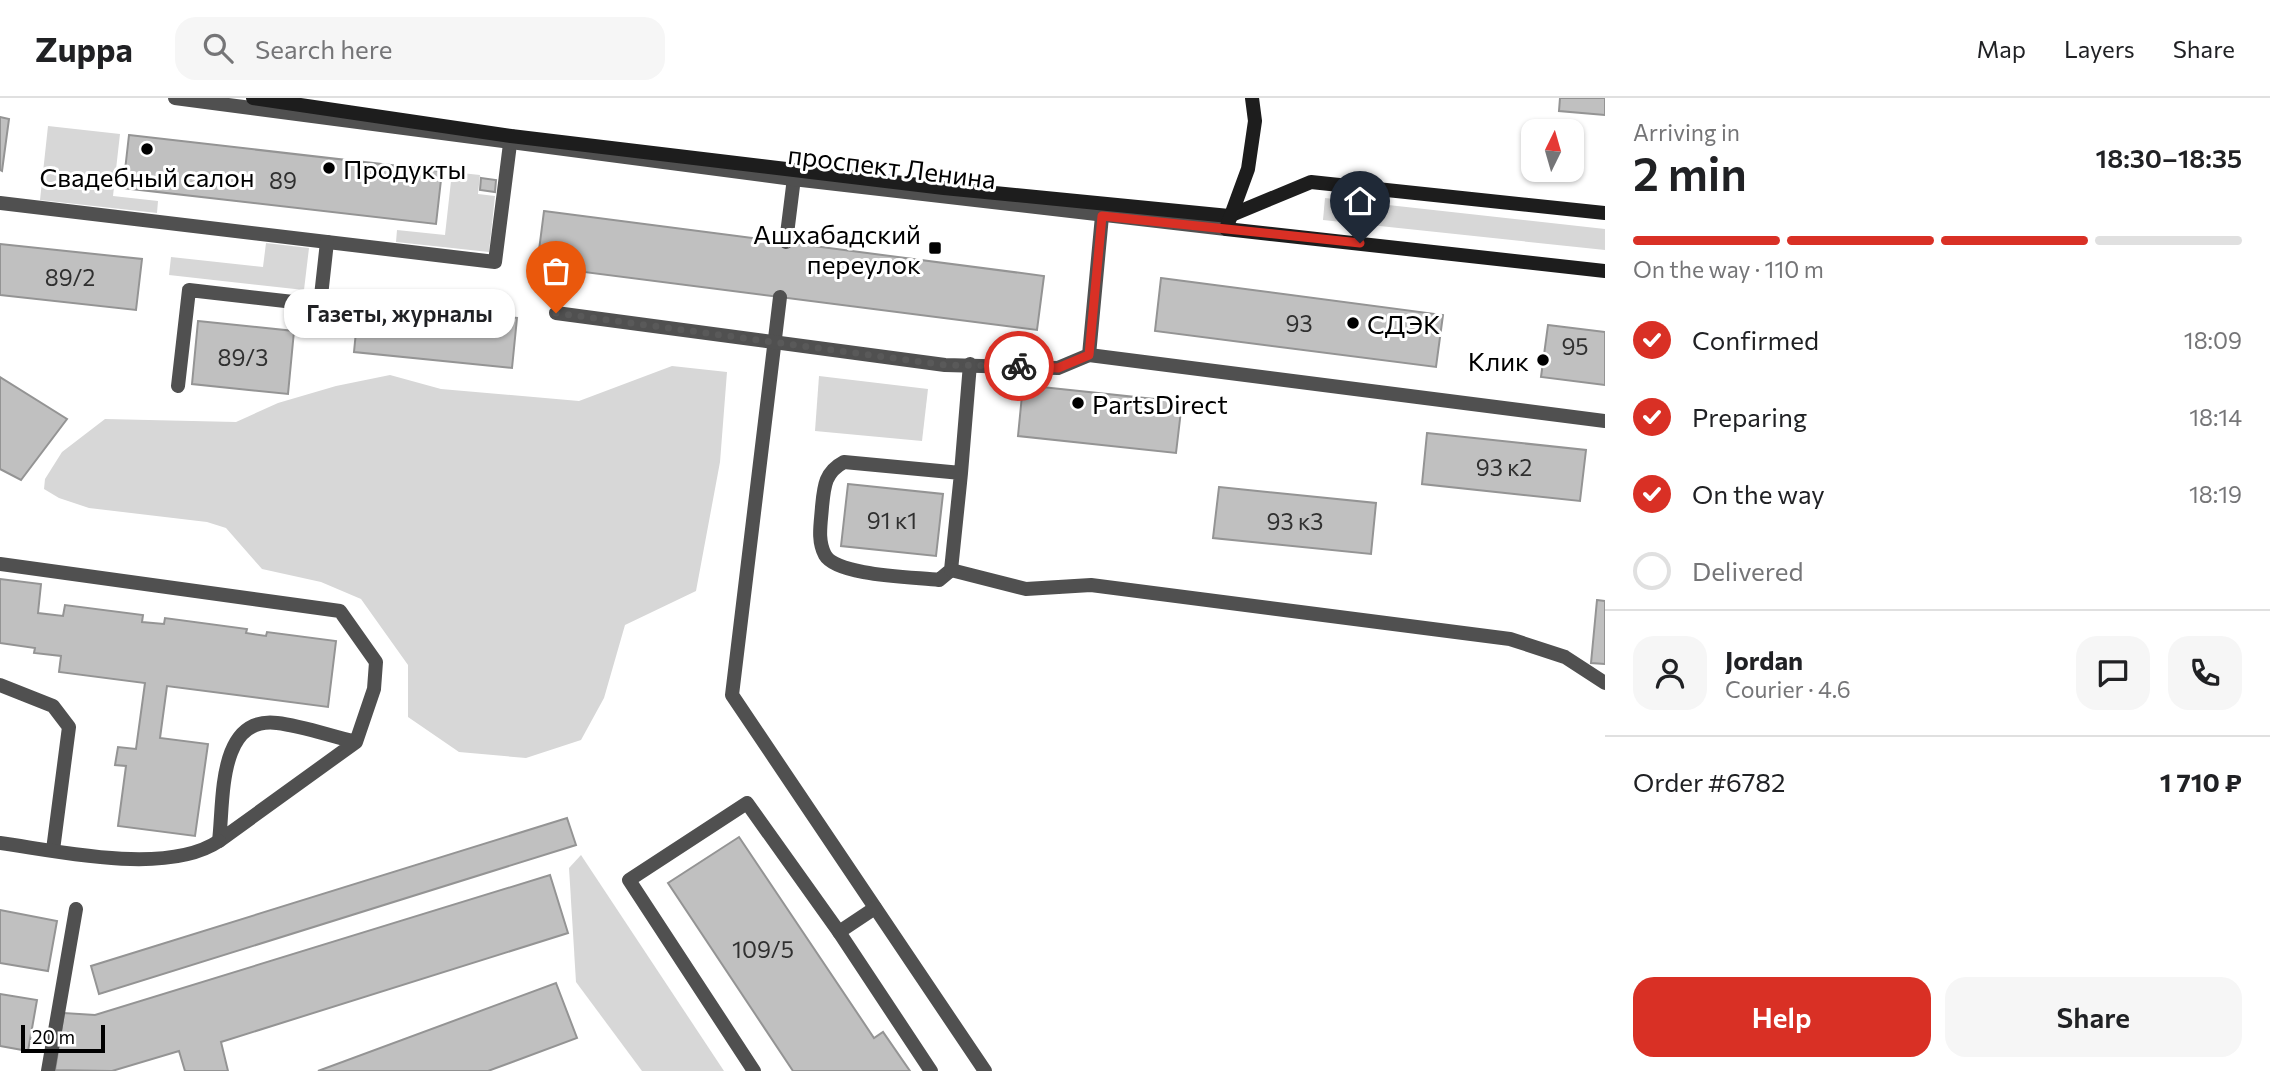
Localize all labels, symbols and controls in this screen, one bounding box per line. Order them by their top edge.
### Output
search box [175,17,665,80]
text: Zuppa [35,28,133,69]
icon: search [199,29,237,67]
text: Search here [255,33,392,64]
text: Map [1977,34,2026,63]
text: Layers [2064,34,2135,63]
text: Share [2173,34,2235,63]
text: Arriving in [1633,118,1740,146]
north arrow [1521,119,1584,182]
map controls [1521,119,1584,182]
street label: проспект Ленина [786,138,998,194]
marker: Свадебный салон [139,141,155,157]
text: 18:30–18:35 [2096,142,2242,173]
text: 2 min [1633,144,1747,200]
place label: Продукты [343,153,466,184]
marker: Продукты [321,160,337,176]
place label: Свадебный салон [39,161,255,192]
house number: 89 [269,166,297,194]
pin [1330,171,1390,243]
icon: home [1341,182,1379,220]
place label: Ашхабадский переулок [753,218,921,279]
marker: Ашхабадский переулок [927,240,943,256]
pin [526,241,586,313]
icon: bag [537,252,575,290]
text: On the way · 110 m [1633,255,1824,283]
house number: 89/2 [45,263,95,291]
callout: Газеты, журналы [283,288,514,338]
text: Газеты, журналы [306,299,493,327]
place label: СДЭК [1367,308,1441,339]
house number: 93 [1285,309,1313,337]
marker: СДЭК [1345,315,1361,331]
icon: check [1633,321,1671,359]
text: Confirmed [1692,324,1819,355]
text: 18:09 [2184,326,2242,354]
courier [984,331,1054,401]
house number: 95 [1561,332,1589,360]
house number: 89/3 [218,343,268,371]
place label: Клик [1468,345,1529,376]
icon: bike [1000,347,1038,385]
marker: Клик [1535,352,1551,368]
place label: PartsDirect [1092,388,1228,419]
marker: PartsDirect [1070,395,1086,411]
icon: check [1633,398,1671,436]
text: Preparing [1692,401,1807,432]
text: 18:14 [2189,403,2242,431]
house number: 93 к2 [1476,453,1532,481]
icon: check [1633,475,1671,513]
text: On the way [1692,478,1825,509]
text: 18:19 [2189,480,2242,508]
house number: 91 к1 [867,506,917,534]
house number: 93 к3 [1267,507,1323,535]
text: Delivered [1692,555,1803,586]
button: person [1633,636,1707,710]
button: chat [2076,636,2150,710]
button: phone [2168,636,2242,710]
text: Jordan [1725,644,1803,675]
text: Courier · 4.6 [1725,675,1851,703]
text: Order #6782 [1633,766,1786,797]
text: 1 710 ₽ [2160,766,2242,797]
house number: 109/5 [732,935,794,963]
button: Help [1633,977,1931,1057]
button: Share [1945,977,2242,1057]
scale bar [21,1022,105,1054]
text: 20 m [32,1025,75,1048]

